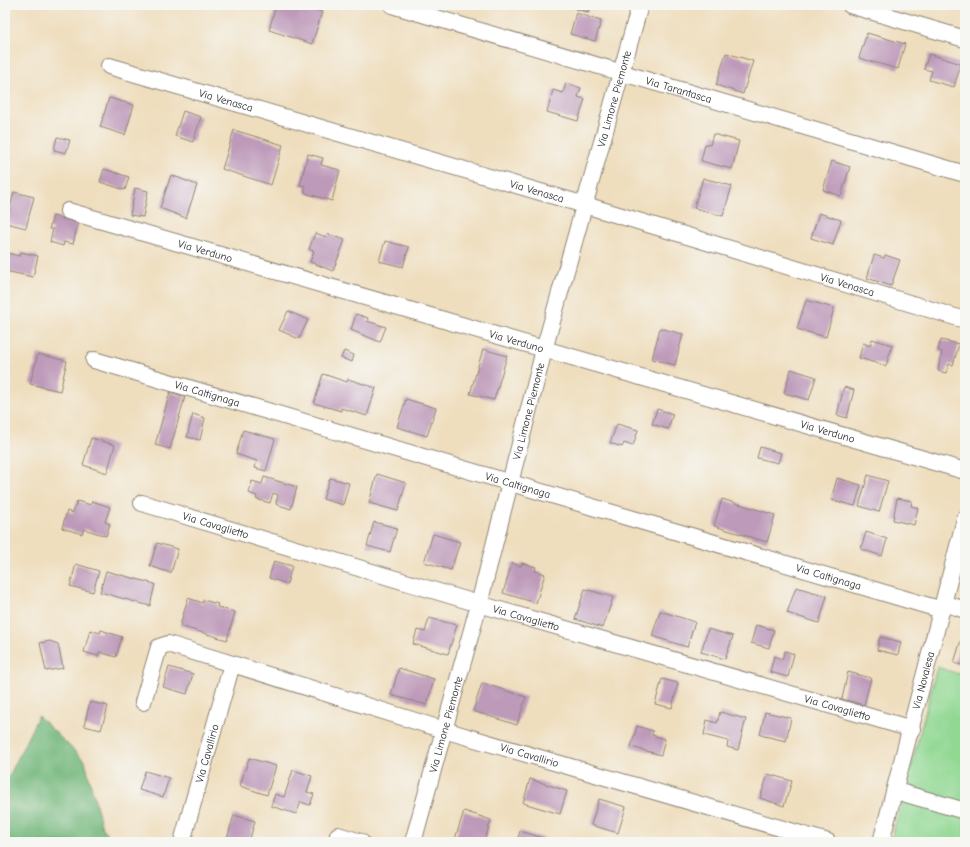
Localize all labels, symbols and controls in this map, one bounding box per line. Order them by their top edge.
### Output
street label: Via Limone Piemonte [595,49,634,149]
street label: Via Tarantasca [644,74,713,106]
street label: Via Venasca [197,87,255,115]
street label: Via Venasca [508,177,566,206]
street label: Via Verduno [177,237,234,265]
street label: Via Venasca [819,271,876,299]
street label: Via Verduno [488,327,545,356]
street label: Via Limone Piemonte [510,361,548,461]
street label: Via Caltignaga [173,378,241,410]
street label: Via Verduno [799,418,856,446]
street label: Via Caltignaga [484,470,552,501]
street label: Via Cavaglietto [181,510,250,542]
street label: Via Caltignaga [794,561,863,593]
street label: Via Cavaglietto [491,602,561,634]
street label: Via Novalesa [910,650,937,711]
street label: Via Limone Piemonte [427,674,466,774]
street label: Via Cavaglietto [803,692,872,724]
street label: Via Cavallirio [193,723,222,784]
street label: Via Cavallirio [499,741,560,770]

